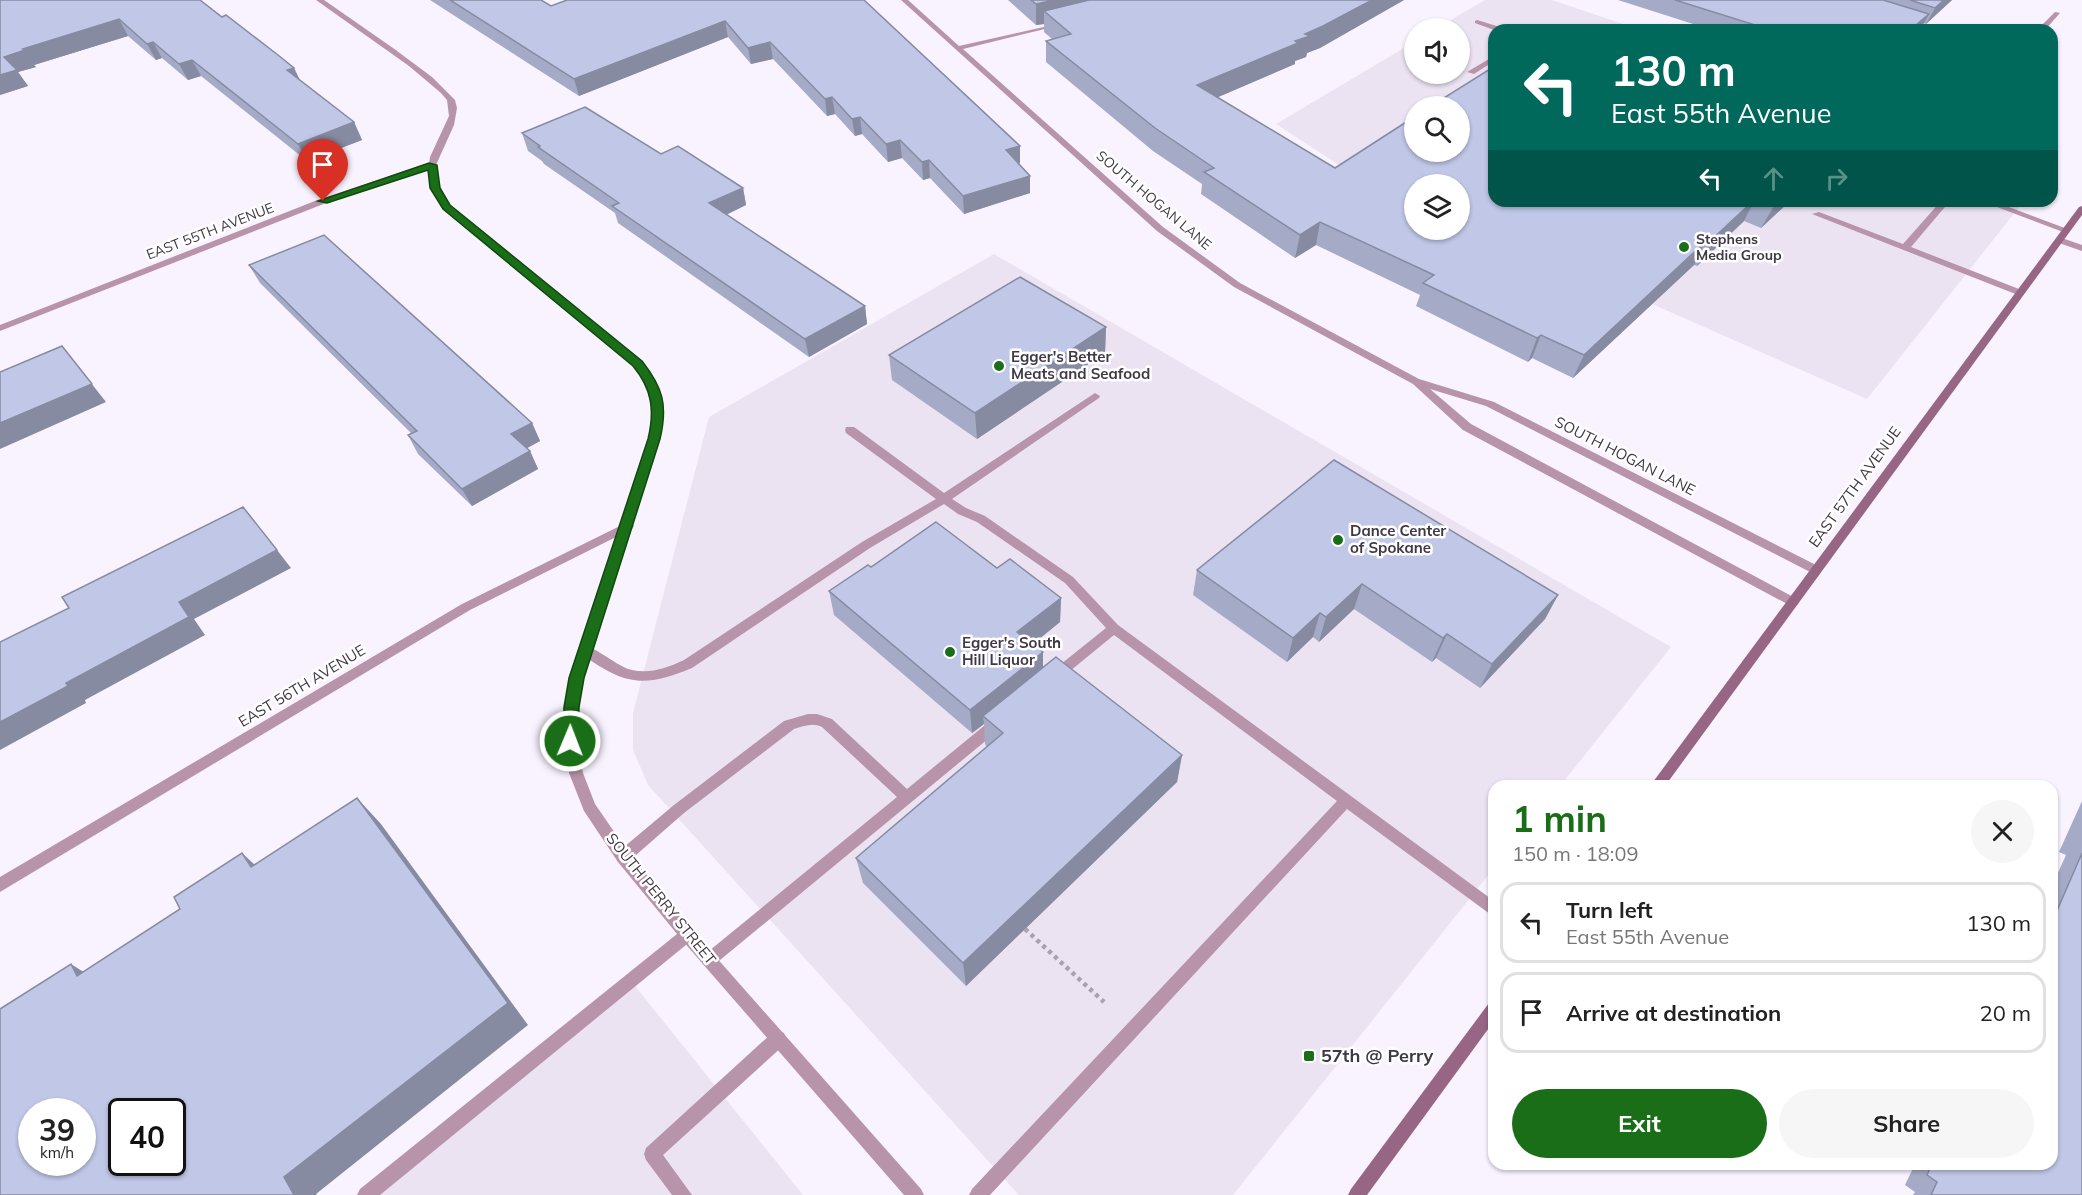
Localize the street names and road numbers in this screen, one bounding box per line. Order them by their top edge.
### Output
street label: SOUTH HOGAN LANE [1093,146,1215,254]
street label: EAST 55TH AVENUE [144,198,276,264]
street label: SOUTH HOGAN LANE [1552,412,1699,499]
street label: EAST 57TH AVENUE [1804,423,1905,551]
street label: EAST 56TH AVENUE [235,640,369,731]
street label: SOUTH PERRY STREET [602,829,720,968]

